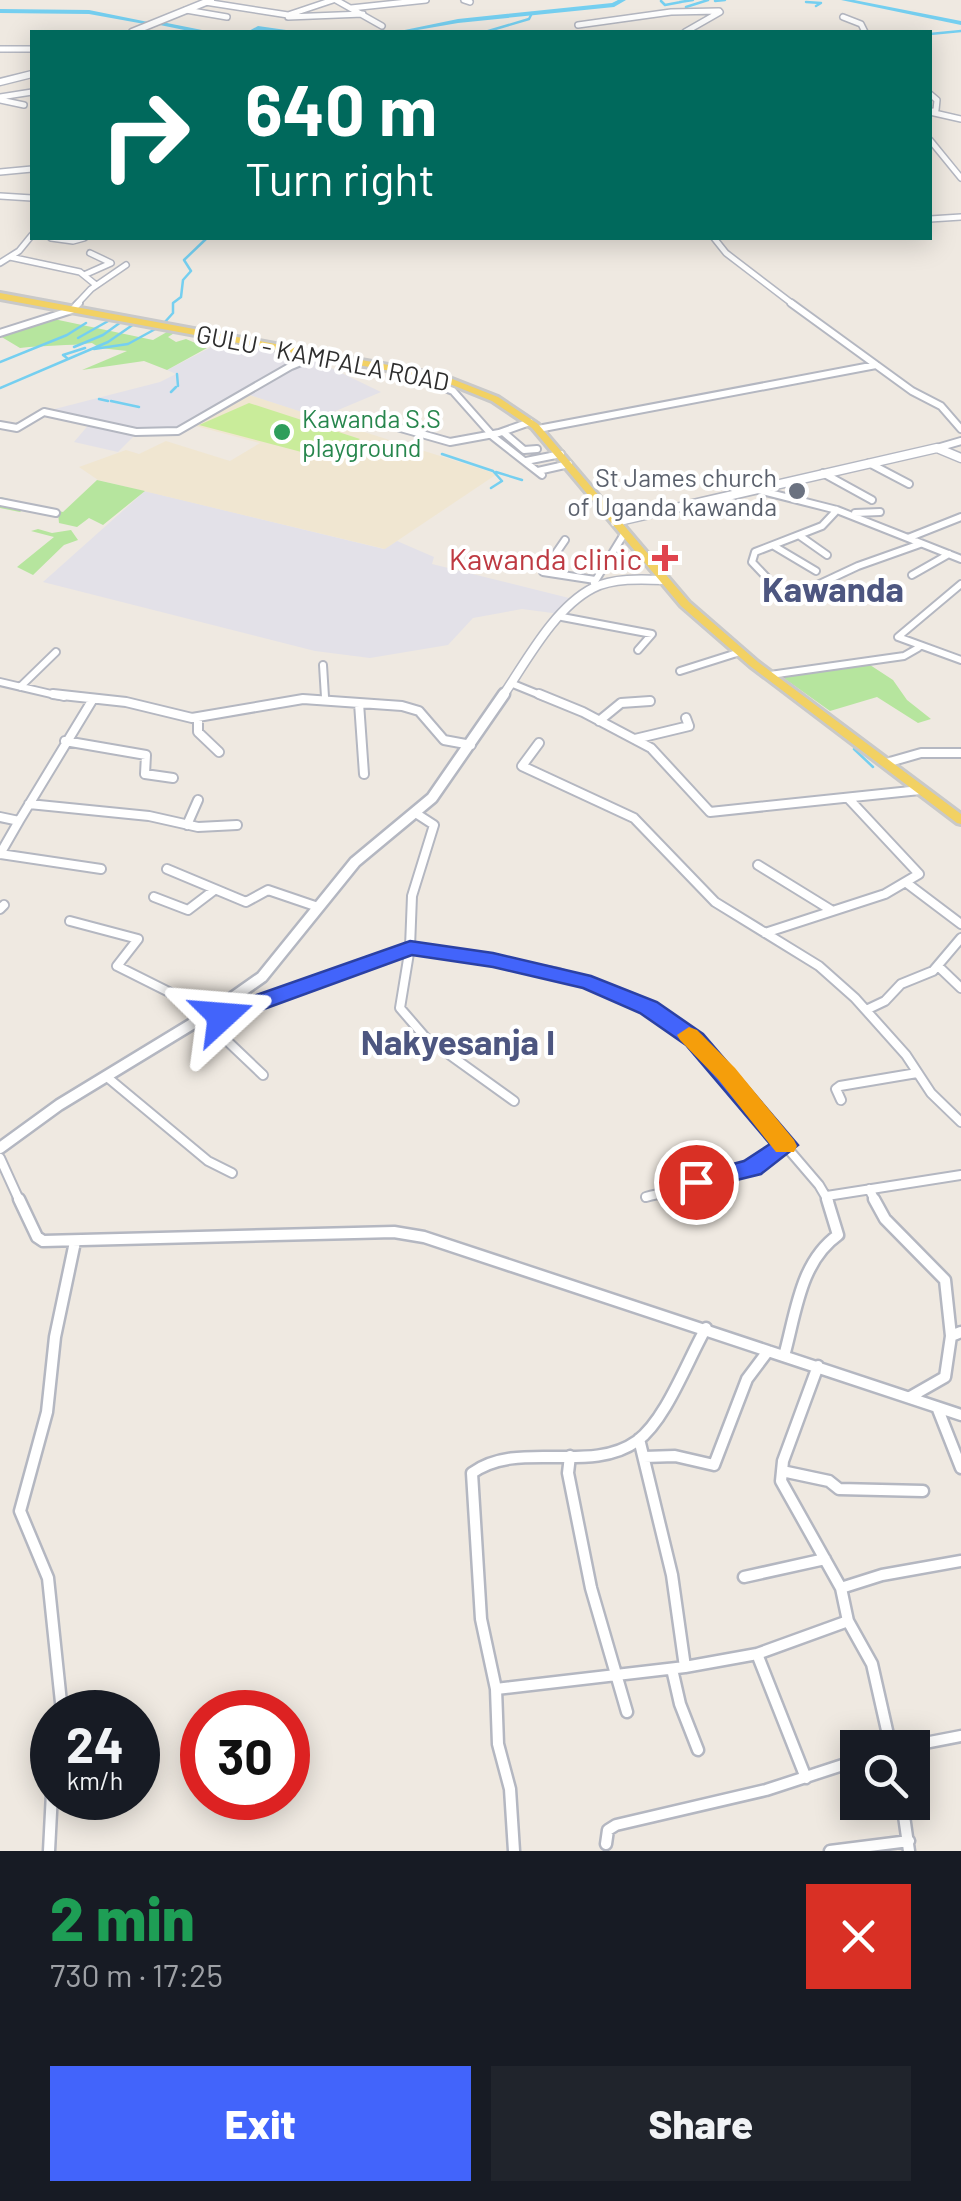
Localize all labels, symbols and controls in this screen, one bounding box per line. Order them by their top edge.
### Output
text: 640 m [245,66,437,150]
icon: right [80,70,210,200]
text: Turn right [245,151,435,205]
street label: GULU - KAMPALA ROAD [194,318,452,396]
place label: Kawanda S.S playground [302,403,441,462]
marker: Kawanda S.S playground [271,421,293,443]
place label: St James church of Uganda kawanda [567,462,777,521]
marker: St James church of Uganda kawanda [786,480,808,502]
place label: Kawanda clinic [449,540,642,576]
marker: Kawanda clinic [652,545,678,571]
district label: Kawanda [762,567,904,609]
position arrow [170,964,274,1068]
district label: Nakyesanja I [361,1020,555,1062]
pin [654,1140,739,1225]
icon: arrive [669,1155,724,1210]
speed limit sign: 30 [180,1690,310,1820]
text: 24 [66,1713,124,1773]
map controls [840,1730,930,1820]
button: search [840,1730,930,1820]
text: km/h [67,1765,123,1795]
text: 2 min [50,1881,195,1953]
button: close [806,1884,911,1989]
text: 730 m · 17:25 [50,1955,223,1993]
button: Exit [50,2066,471,2181]
button: Share [491,2066,911,2181]

